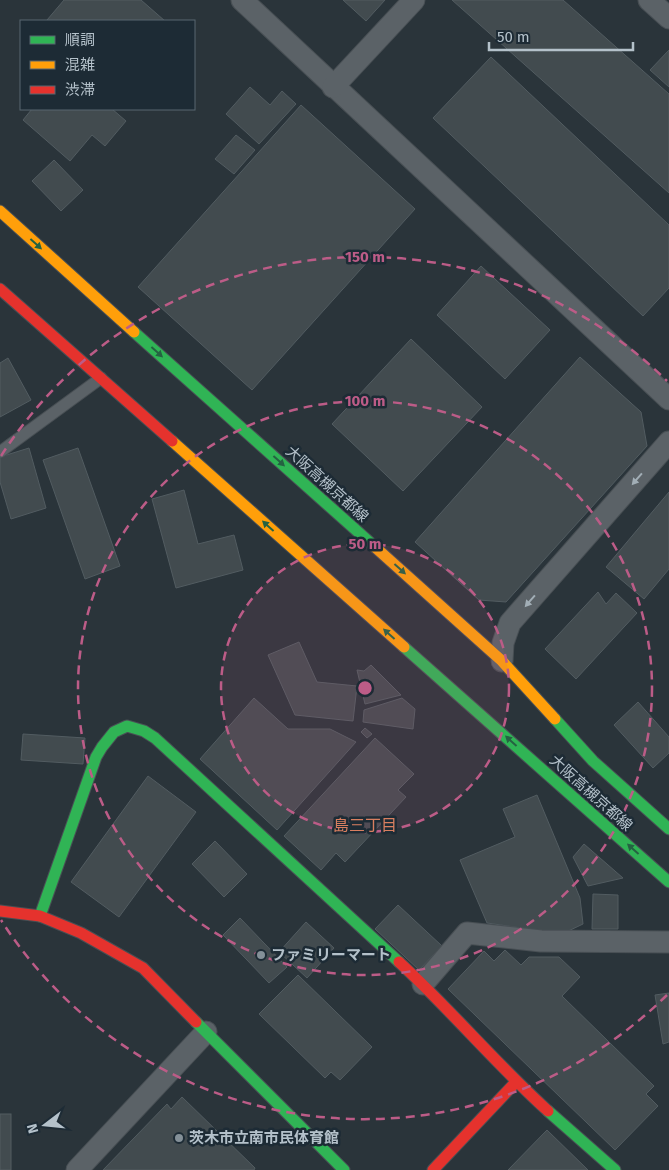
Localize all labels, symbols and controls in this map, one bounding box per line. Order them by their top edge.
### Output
legend [20,20,195,110]
scale bar [489,20,633,52]
text: 50 m [497,28,530,46]
text: 順調 [65,31,95,49]
text: 混雑 [65,56,95,74]
text: 渋滞 [65,81,95,99]
one-way arrow [30,238,42,250]
text: 150 m [345,248,385,266]
one-way arrow [151,347,164,358]
text: 100 m [345,392,385,410]
street label: 大阪高槻京都線 [282,442,372,526]
one-way arrow [272,455,284,467]
one-way arrow [631,472,643,484]
one-way arrow [262,520,274,532]
text: 50 m [348,535,382,553]
one-way arrow [393,563,405,575]
one-way arrow [524,594,535,607]
one-way arrow [383,628,396,639]
centre of rings [356,679,374,697]
one-way arrow [504,736,517,747]
street label: 大阪高槻京都線 [546,751,636,835]
district label: 島三丁目 [333,816,397,835]
one-way arrow [627,843,639,855]
place label: ファミリーマート [271,946,391,964]
marker: ファミリーマート [255,949,267,961]
north arrow [20,1100,70,1150]
text: N [24,1122,42,1135]
place label: 茨木市立南市民体育館 [189,1129,339,1147]
marker: 茨木市立南市民体育館 [173,1132,185,1144]

